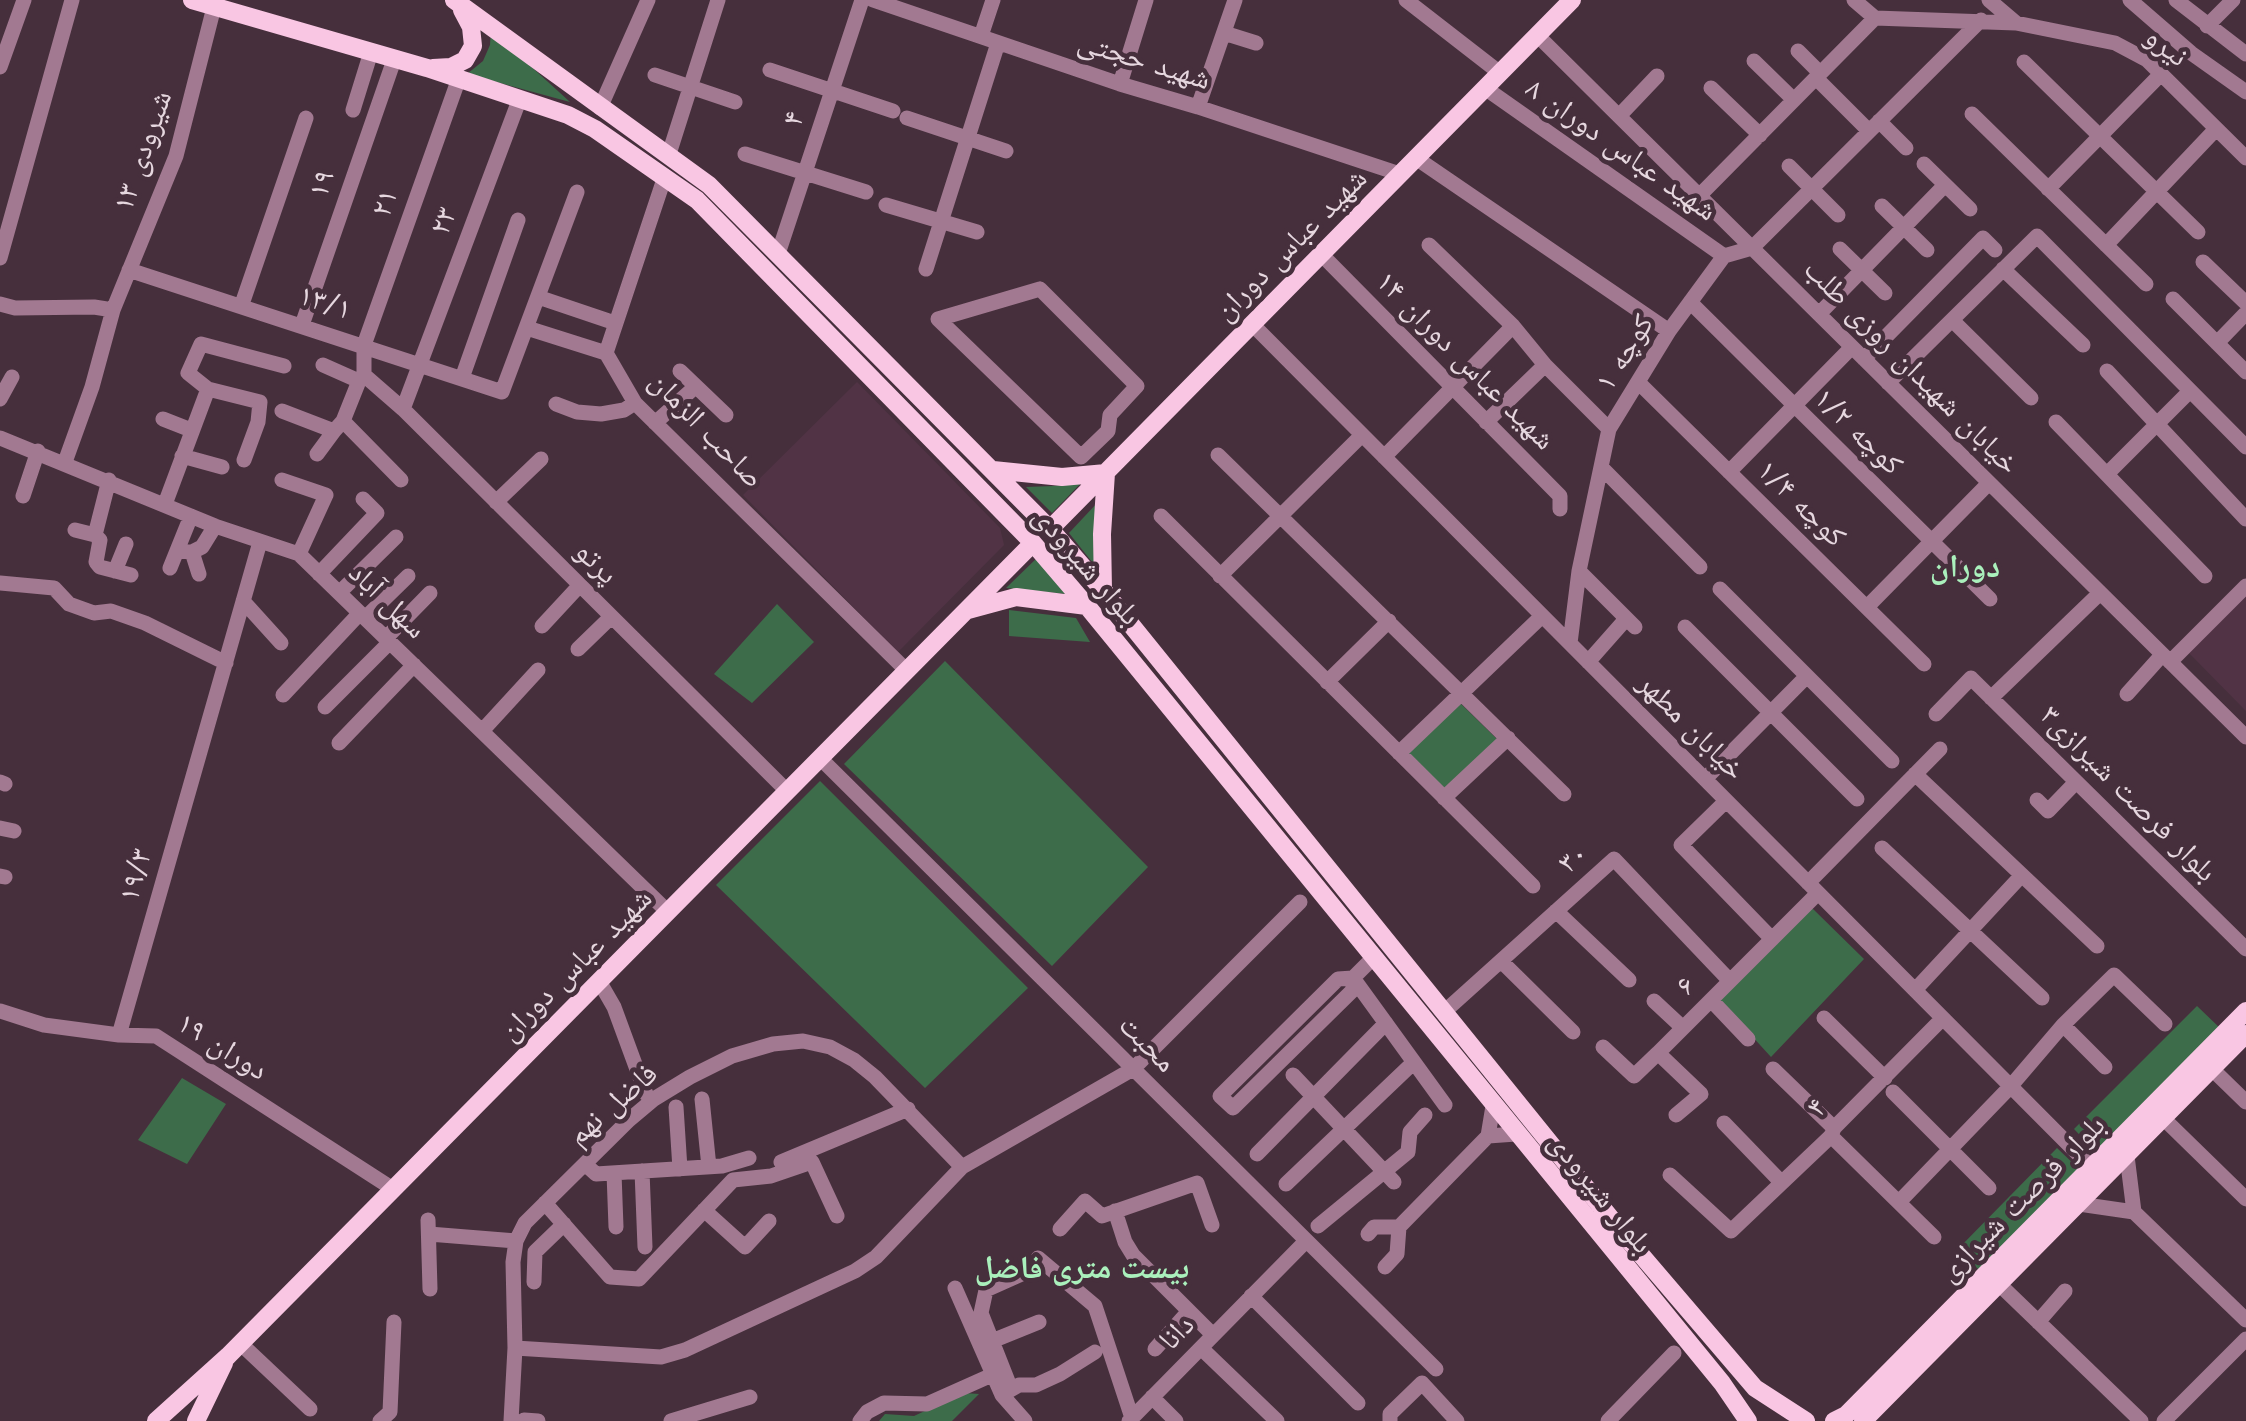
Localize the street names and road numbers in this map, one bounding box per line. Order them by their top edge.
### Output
street label: نیرو [2137,19,2195,75]
street label: شهید حجتی [1073,24,1215,98]
street label: شهید عباس دوران ۸ [1519,71,1723,229]
street label: شیرودی ۱۳ [106,86,180,216]
street label: ۴ [775,107,813,131]
street label: شهید عباس دوران [1207,161,1375,329]
street label: ۱۹ [301,165,343,203]
street label: ۲۱ [363,184,407,222]
street label: ۲۳ [422,202,466,240]
street label: خیابان شهیدان روزی طلب [1796,252,2026,482]
street label: شهید عباس دوران ۱۴ [1368,264,1562,458]
street label: ۱۳/۱ [294,278,356,328]
street label: کوچه ۱ [1588,308,1662,398]
street label: صاحب الزمان [641,364,771,496]
street label: کوچه ۱/۲ [1806,381,1910,483]
street label: کوچه ۱/۴ [1749,453,1853,555]
street label: بلوار شیرودی [1024,499,1148,633]
street label: پرتو [567,534,625,592]
street label: سهل آباد [340,555,434,647]
street label: خیابان مطهر [1630,666,1752,788]
street label: ۳بلوار فرصت شیرازی [2032,698,2224,890]
street label: ۳۰ [1551,837,1595,881]
street label: ۱۹/۳ [111,844,161,906]
street label: شهید عباس دوران [492,881,660,1049]
street label: ۶ [1669,969,1703,1003]
street label: دوران ۱۹ [170,1005,274,1089]
street label: محبت [1111,1008,1183,1080]
street label: فاضل نهم [561,1056,665,1154]
street label: ۴ [1799,1091,1835,1125]
street label: بلوار فرصت شیرازی [1931,1108,2113,1290]
street label: بلوار شیرودی [1540,1125,1660,1261]
street label: دانا [1152,1308,1202,1358]

